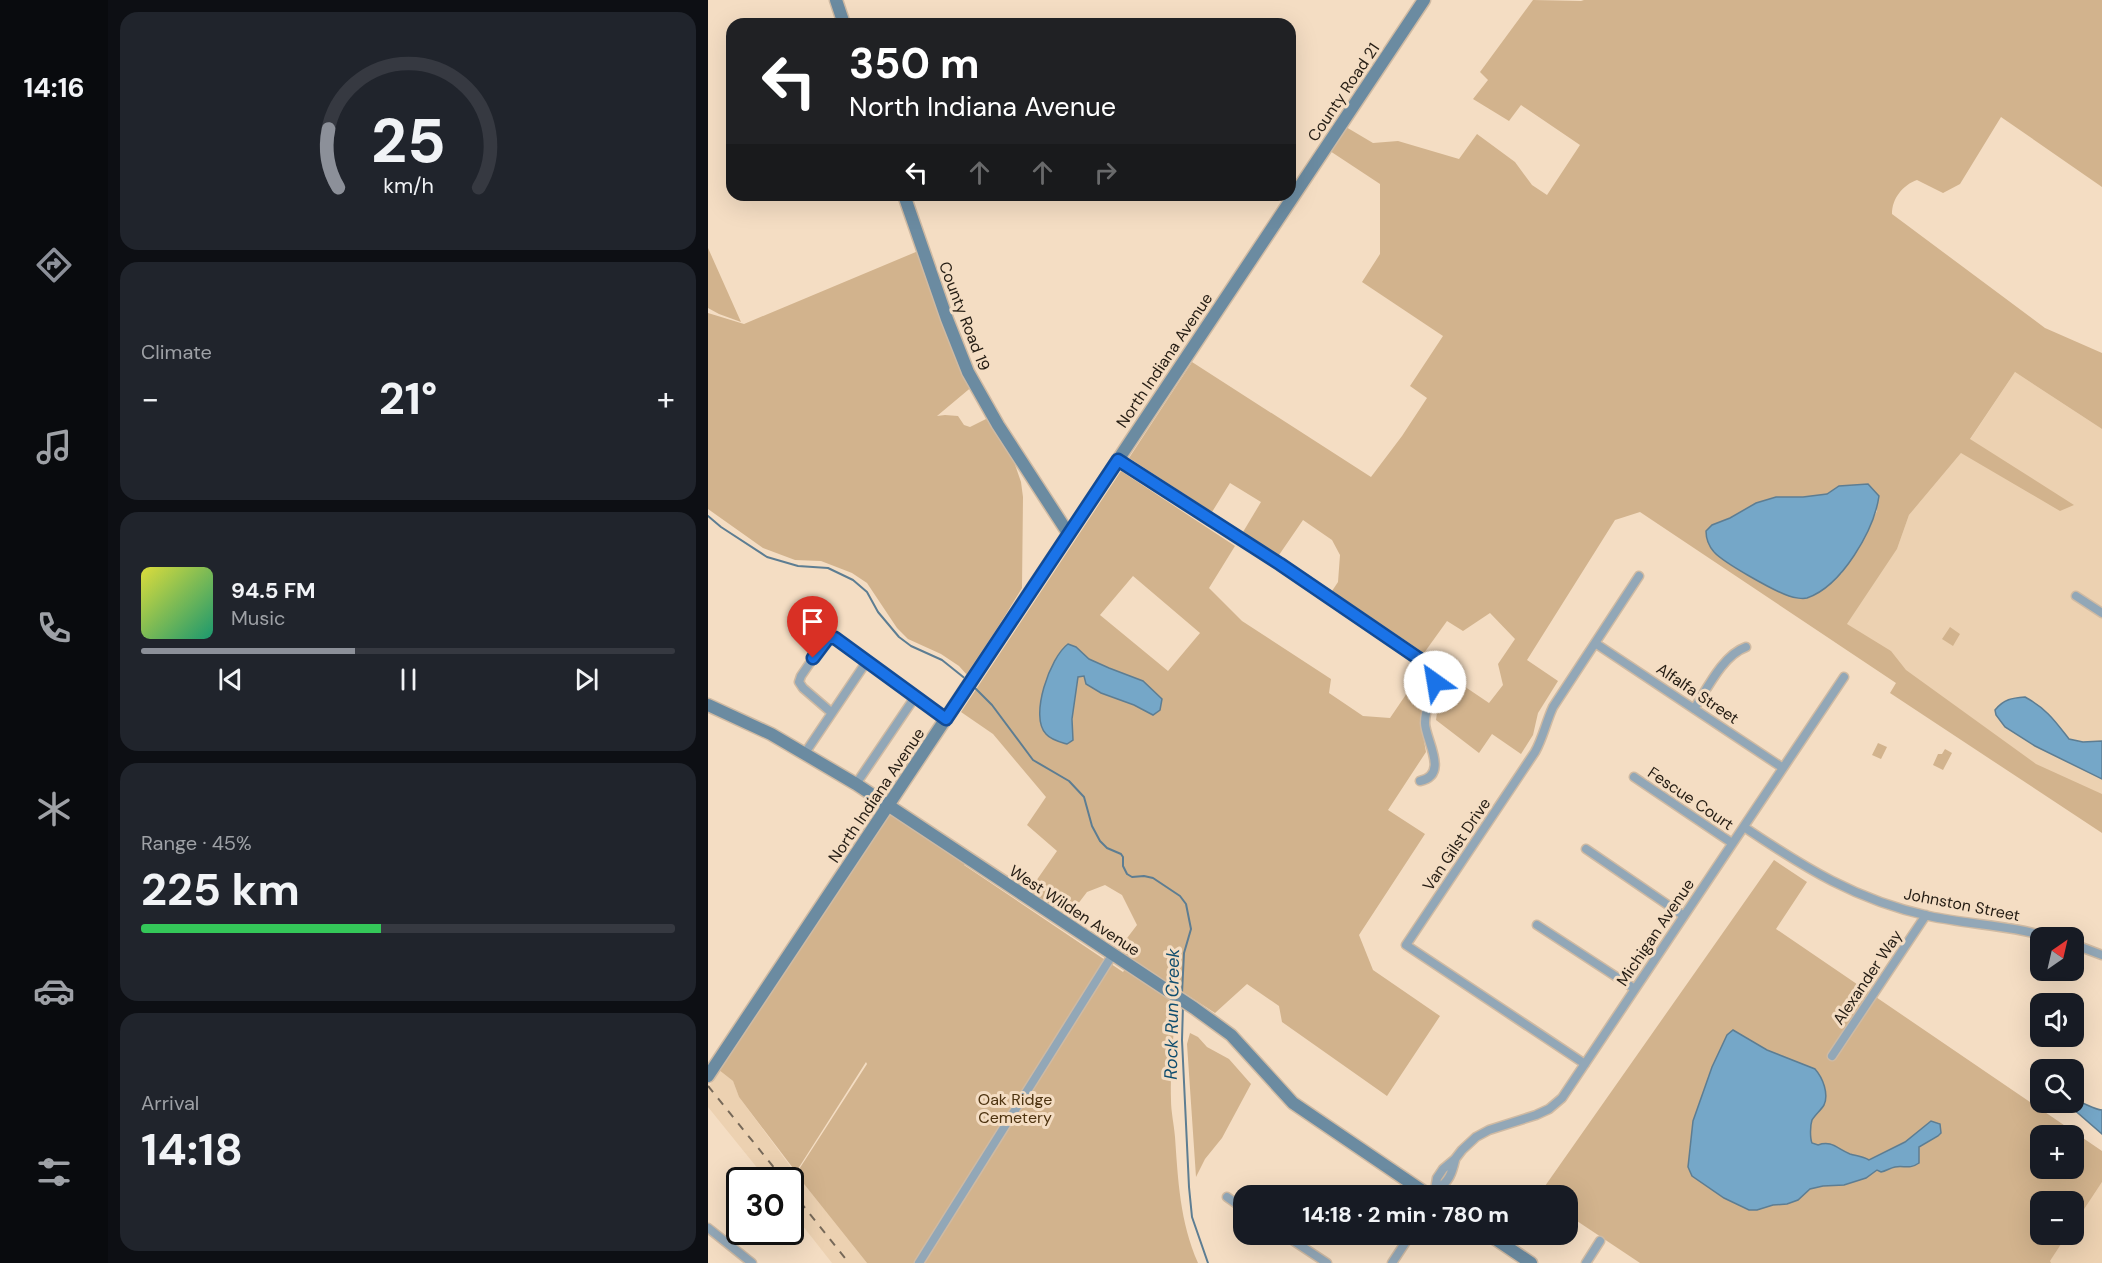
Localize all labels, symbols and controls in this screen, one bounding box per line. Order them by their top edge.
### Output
text: 350 m [849,36,979,91]
street label: County Road 21 [1303,39,1384,146]
icon: left [750,42,828,120]
text: 14:16 [23,70,85,105]
text: North Indiana Avenue [849,89,1116,124]
text: 25 [371,100,445,181]
icon: left [900,156,933,189]
icon: ahead [963,156,996,189]
icon: ahead [1026,156,1059,189]
icon: right [1089,156,1122,189]
text: km/h [383,172,433,200]
icon: directions [33,244,75,286]
street label: County Road 19 [934,259,995,374]
street label: North Indiana Avenue [1111,289,1217,432]
text: Climate [141,339,212,365]
text: 21° [379,369,437,428]
text: − [141,377,159,420]
text: + [657,377,675,420]
icon: music [33,426,75,468]
text: 94.5 FM [231,576,315,605]
pin [787,596,838,658]
text: Music [231,605,286,631]
icon: arrive [796,605,829,638]
icon: phone [33,607,75,649]
position arrow [1403,650,1467,714]
street label: Alfalfa Street [1652,658,1743,729]
icon: previous [214,663,247,696]
icon: pause [392,663,425,696]
icon: next [570,663,603,696]
street label: North Indiana Avenue [823,724,929,867]
street label: Fescue Court [1644,762,1738,835]
icon: climate [33,788,75,830]
street label: Van Gilst Drive [1418,794,1495,895]
text: Range · 45% [141,830,252,856]
text: 225 km [141,860,300,919]
street label: West Wilden Avenue [1005,860,1144,961]
street label: Michigan Avenue [1612,875,1699,990]
street label: Johnston Street [1902,883,2022,926]
street label: Alexander Way [1828,926,1907,1029]
north arrow [2030,927,2084,981]
map controls [2030,927,2084,1245]
water label: Rock Run Creek [1159,947,1185,1080]
icon: car [33,970,75,1012]
button: sound [2030,993,2084,1047]
button: search [2030,1059,2084,1113]
park label: Oak Ridge Cemetery [978,1089,1052,1128]
text: Arrival [141,1090,199,1116]
text: 14:18 [141,1120,243,1179]
button: + [2030,1125,2084,1179]
icon: filters [33,1151,75,1193]
speed limit sign: 30 [726,1167,804,1245]
button: − [2030,1191,2084,1245]
text: 14:18 · 2 min · 780 m [1302,1200,1509,1229]

